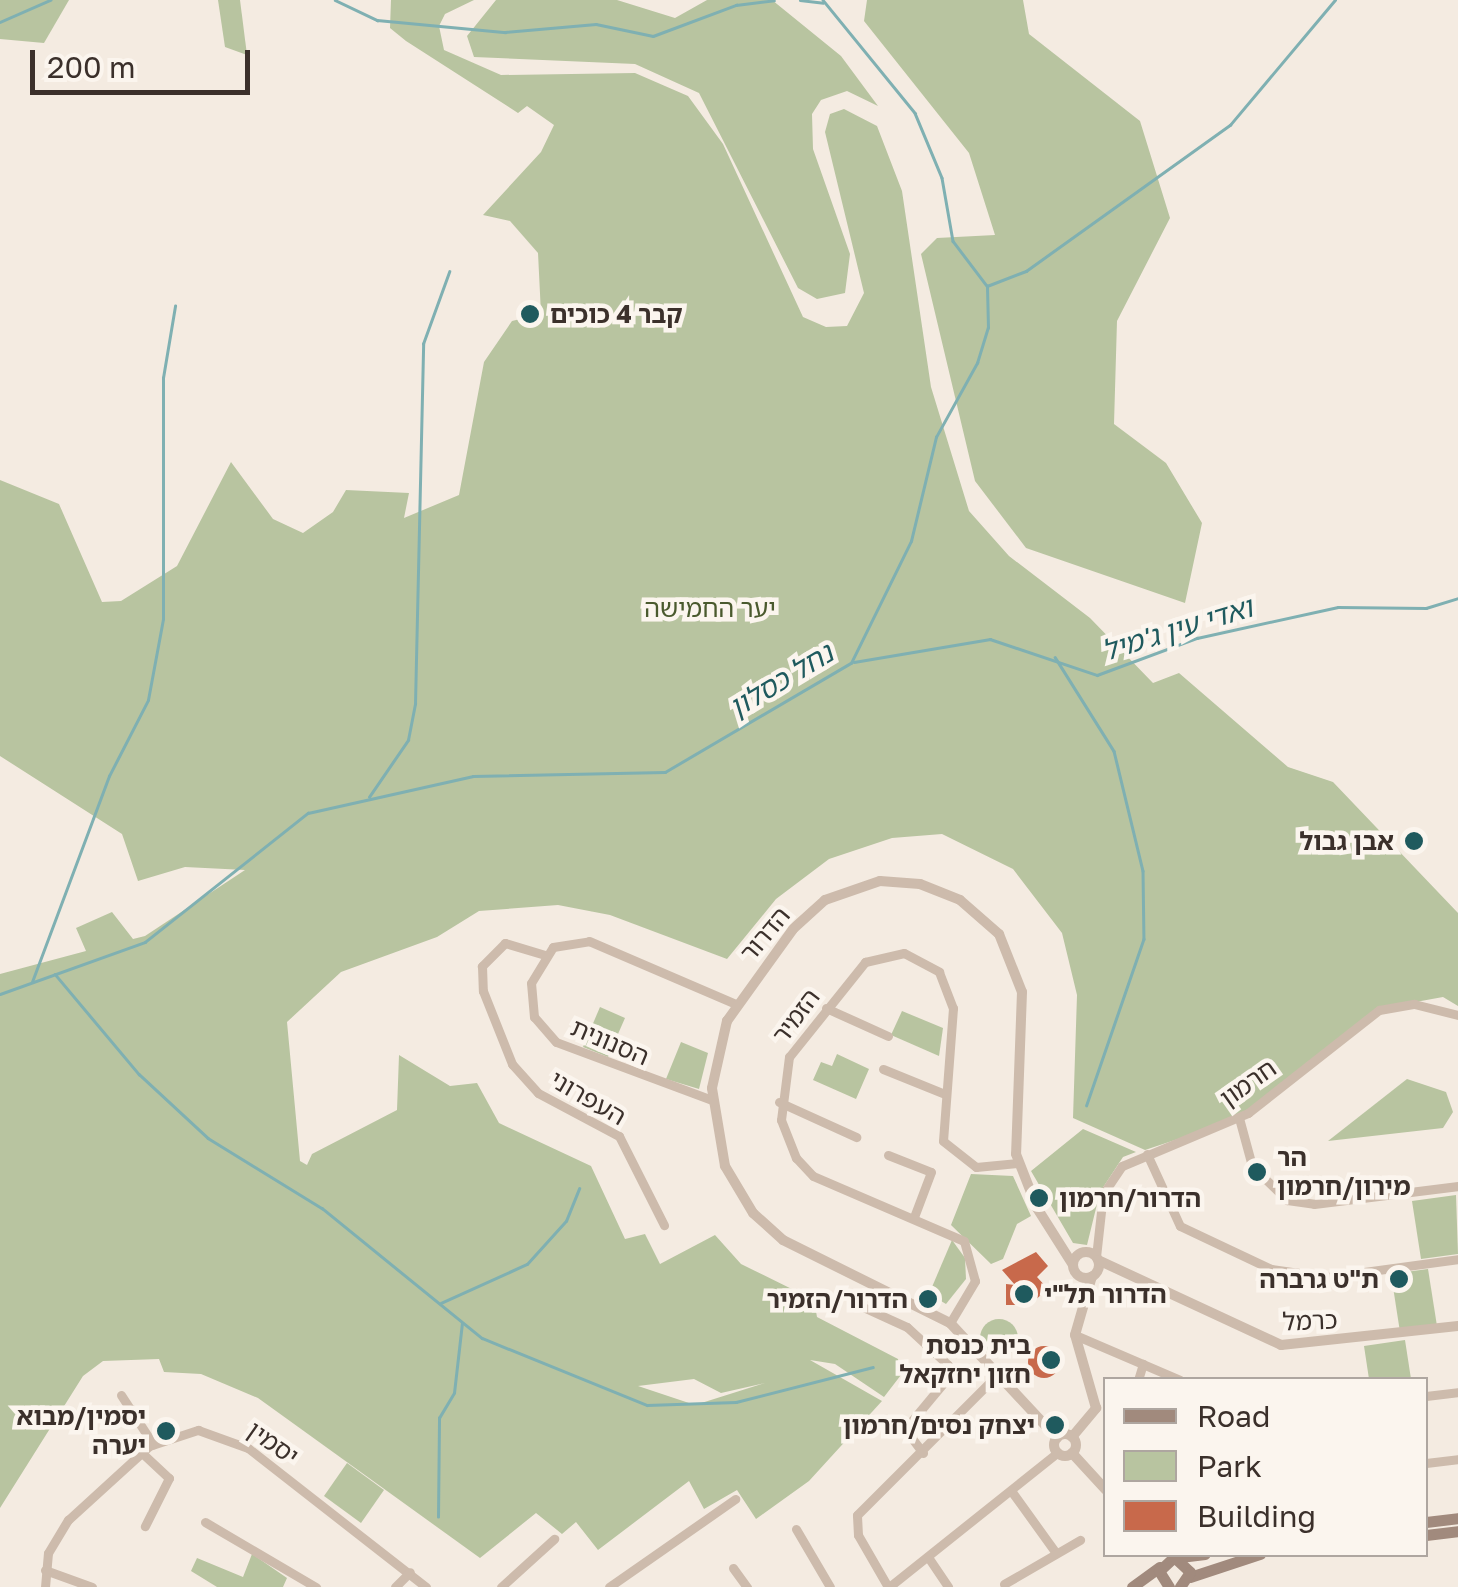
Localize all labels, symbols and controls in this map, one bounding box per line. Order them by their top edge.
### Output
scale bar [35,30,255,92]
text: 200 m [47,49,136,85]
place label: קבר 4 כוכים [550,299,683,329]
marker: קבר 4 כוכים [519,303,541,325]
water label: ואדי עין ג'מיל [1098,590,1256,668]
park label: יער החמישה [644,593,776,623]
water label: נחל כסלון [723,636,839,724]
place label: אבן גבול [1299,826,1394,856]
marker: אבן גבול [1403,830,1425,852]
street label: הדרור [734,901,796,967]
street label: הזמיר [766,983,826,1049]
street label: הסנונית [566,1012,654,1072]
street label: חרמון [1214,1053,1282,1113]
street label: העפרוני [545,1064,631,1132]
place label: הר מירון/חרמון [1277,1143,1410,1202]
marker: הר מירון/חרמון [1246,1161,1268,1183]
place label: הדרור/חרמון [1059,1183,1201,1213]
marker: הדרור/חרמון [1028,1187,1050,1209]
place label: ת"ט גרברה [1259,1264,1379,1294]
marker: ת"ט גרברה [1388,1268,1410,1290]
place label: הדרור תל"י [1044,1279,1167,1309]
marker: הדרור תל"י [1013,1283,1035,1305]
place label: הדרור/הזמיר [766,1284,908,1314]
marker: הדרור/הזמיר [917,1288,939,1310]
street label: כרמל [1282,1305,1338,1337]
place label: בית כנסת חזון יחזקאל [900,1331,1031,1390]
marker: בית כנסת חזון יחזקאל [1040,1349,1062,1371]
legend [1103,1377,1428,1557]
text: Road [1197,1398,1271,1434]
place label: יסמין/מבוא יערה [17,1402,146,1461]
place label: יצחק נסים/חרמון [843,1410,1035,1440]
marker: יצחק נסים/חרמון [1044,1414,1066,1436]
street label: יסמין [242,1415,304,1471]
marker: יסמין/מבוא יערה [155,1420,177,1442]
text: Park [1197,1448,1262,1484]
text: Building [1197,1498,1316,1534]

